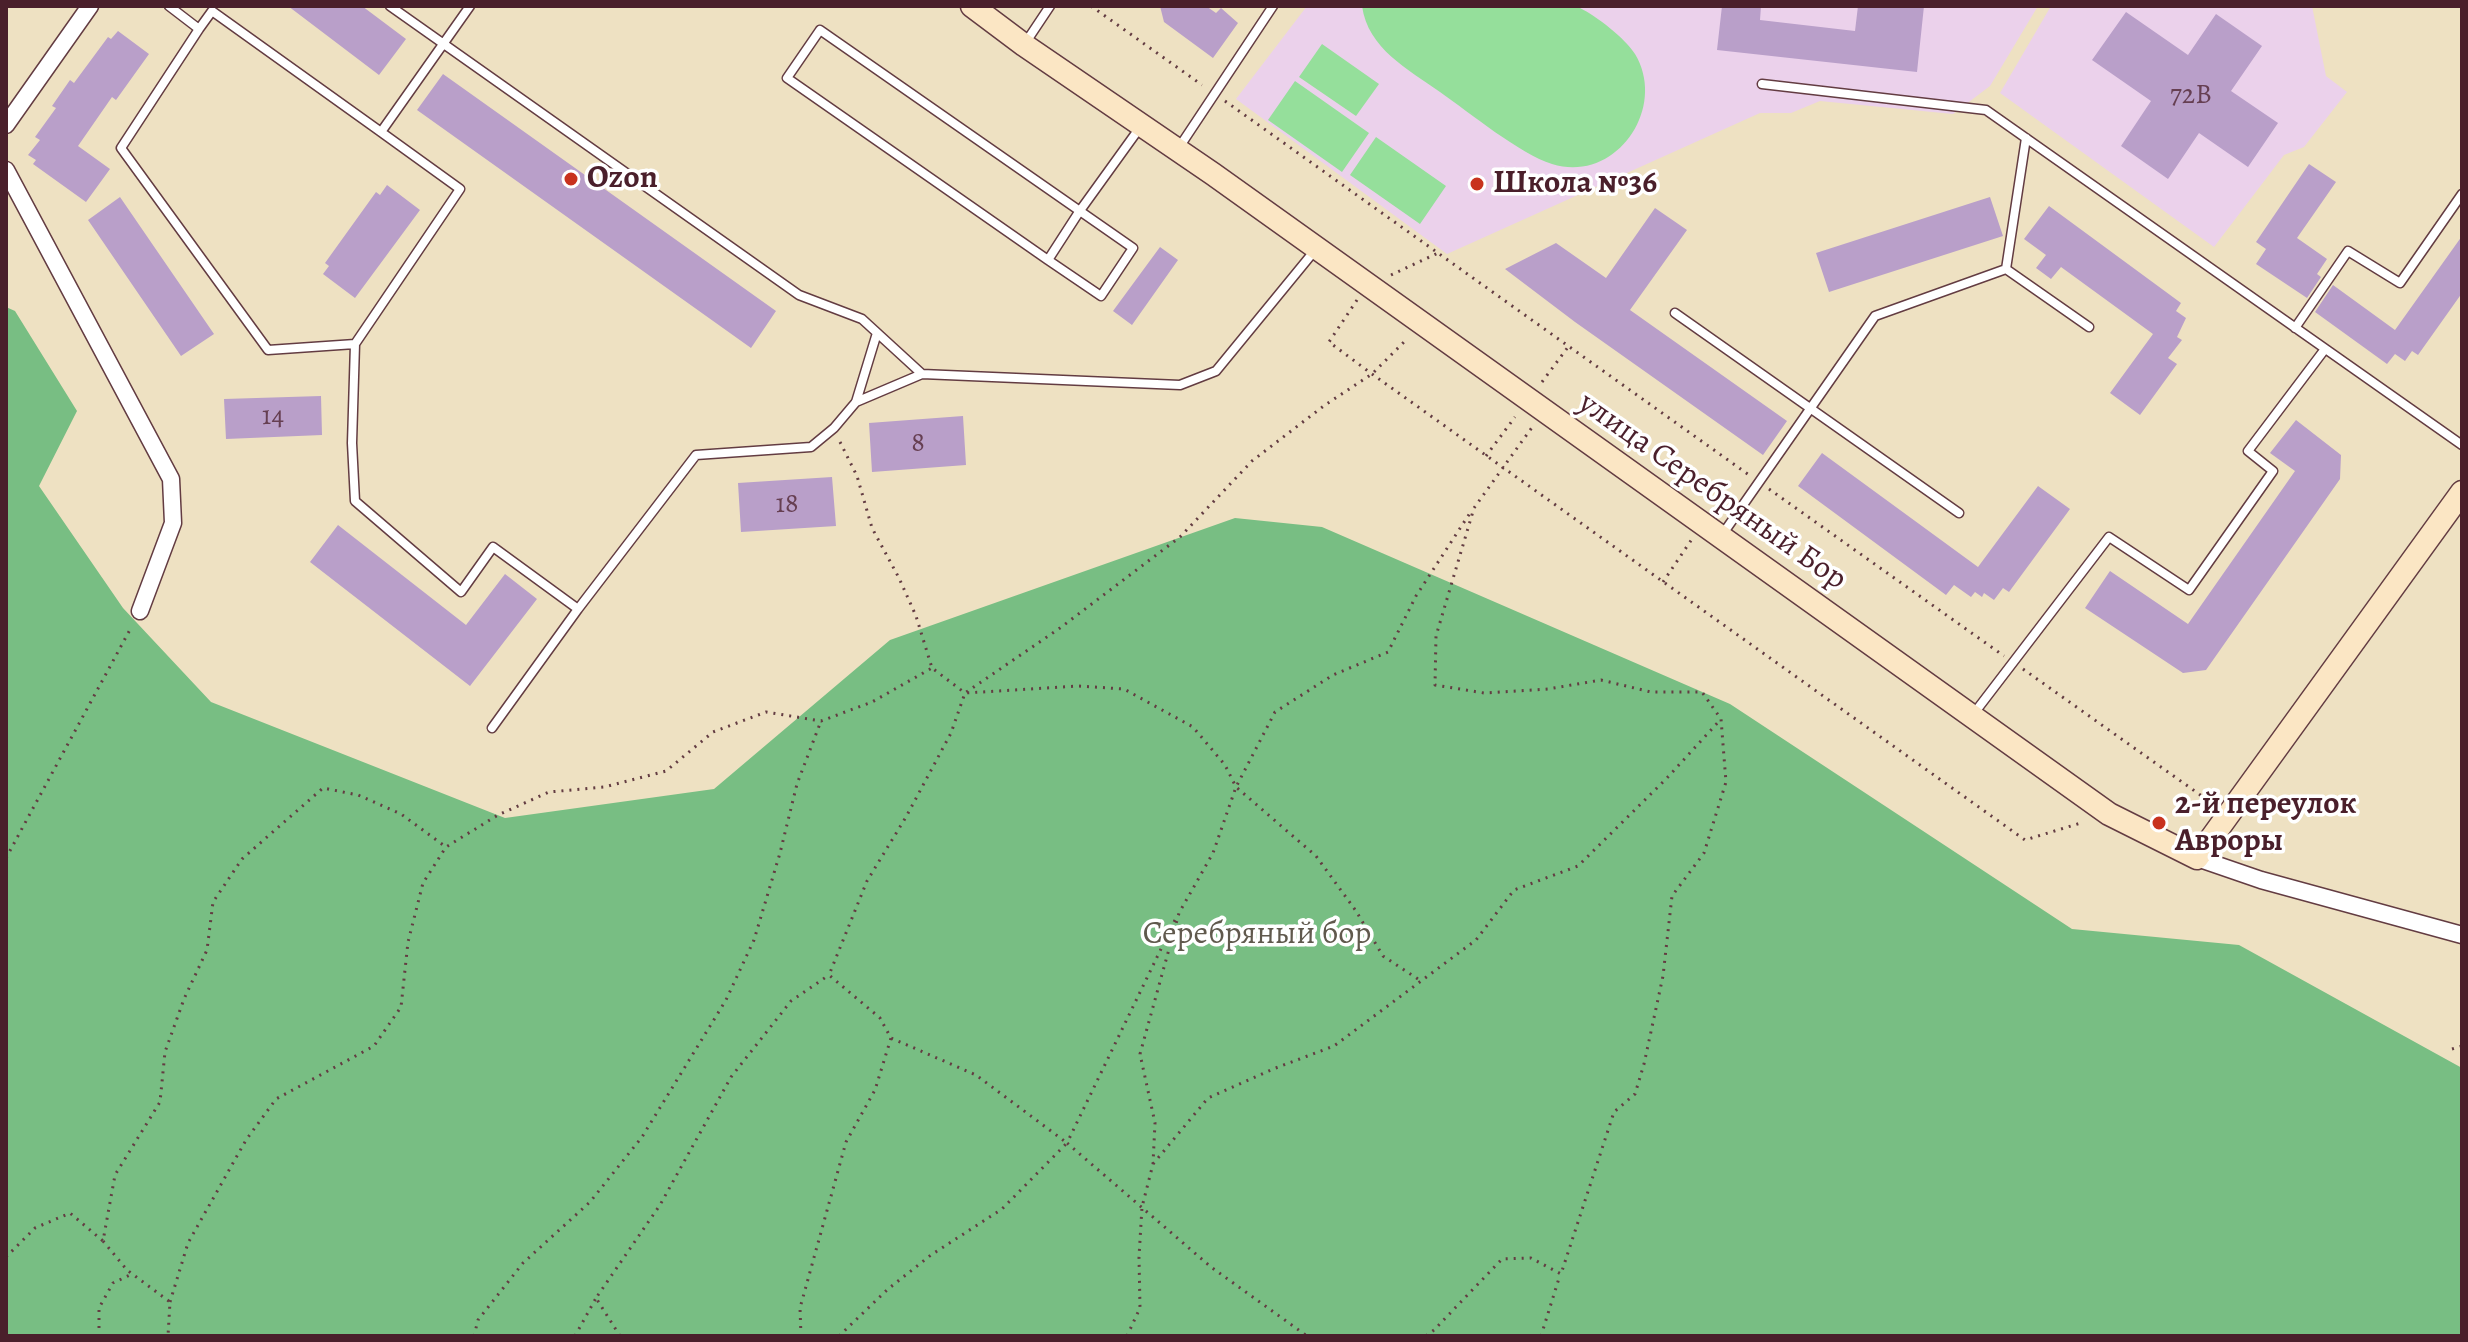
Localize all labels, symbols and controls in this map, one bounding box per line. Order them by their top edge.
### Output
house number: 72В [2170,79,2212,113]
place label: Ozon [587,160,658,198]
place label: Школа №36 [1493,165,1657,203]
marker: Ozon [562,170,580,188]
marker: Школа №36 [1468,175,1486,193]
street label: улица Серебряный Бор [1570,385,1854,599]
house number: 14 [262,400,284,434]
house number: 8 [911,427,925,461]
house number: 18 [775,488,799,522]
place label: 2-й переулок Авроры [2175,786,2357,861]
marker: 2-й переулок Авроры [2150,814,2168,832]
park label: Серебряный бор [1143,916,1371,954]

